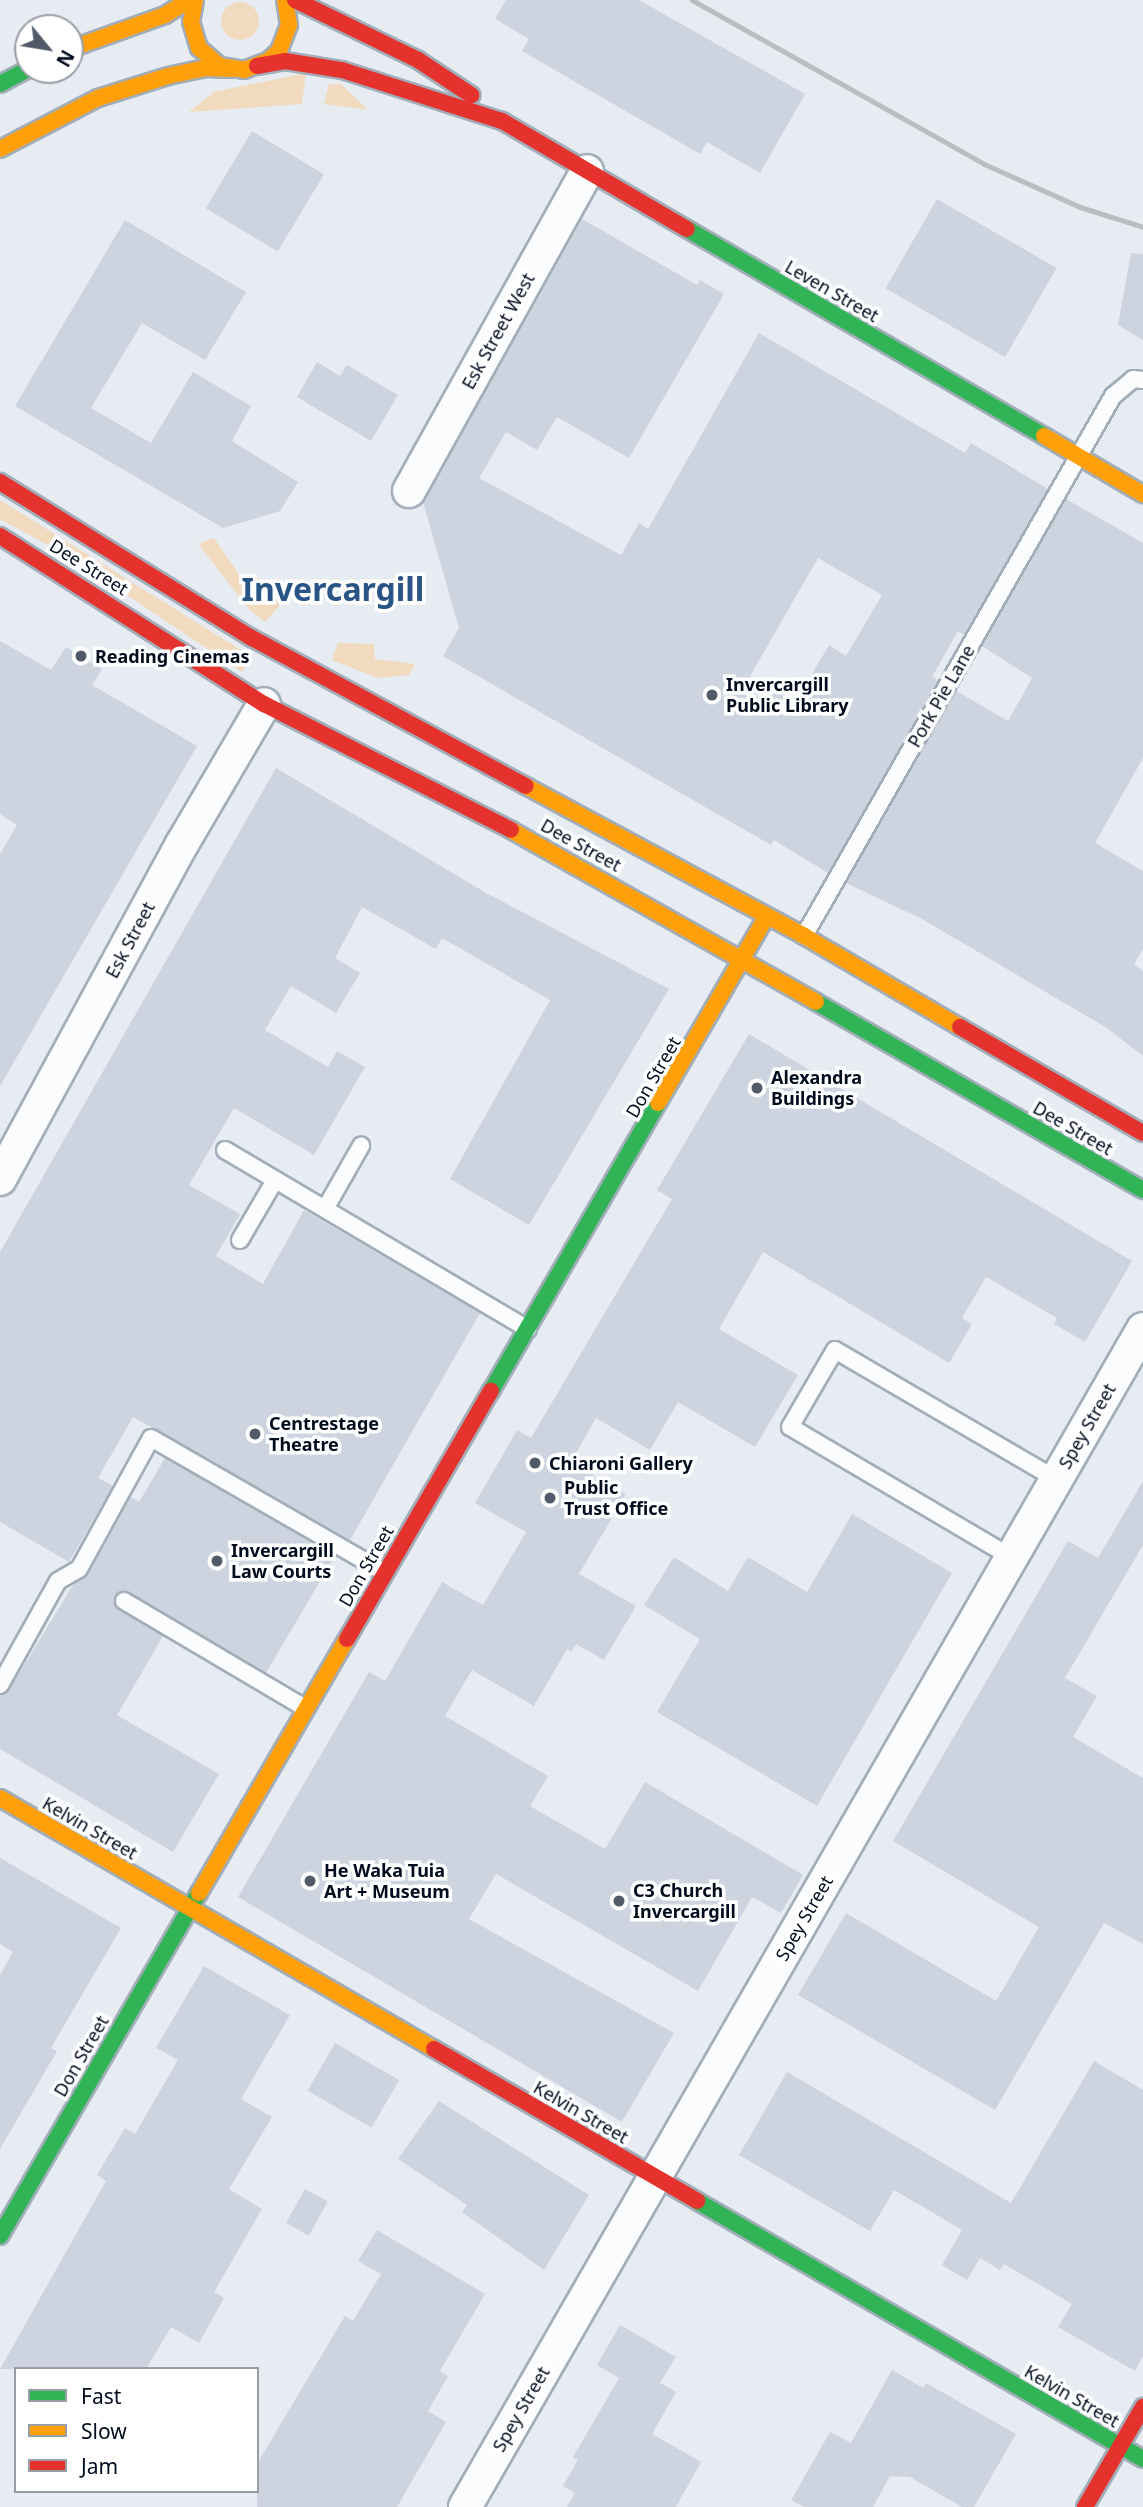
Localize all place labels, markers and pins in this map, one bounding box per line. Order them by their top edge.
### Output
place label: Reading Cinemas [95,645,250,667]
marker: Reading Cinemas [73,648,89,664]
place label: Invercargill Public Library [726,674,849,716]
marker: Invercargill Public Library [704,687,720,703]
place label: Alexandra Buildings [771,1067,862,1110]
marker: Alexandra Buildings [749,1080,765,1096]
place label: Centrestage Theatre [269,1413,379,1456]
marker: Centrestage Theatre [247,1426,263,1442]
place label: Chiaroni Gallery [549,1452,693,1474]
marker: Chiaroni Gallery [527,1455,543,1471]
place label: Public Trust Office [564,1477,668,1520]
marker: Public Trust Office [542,1490,558,1506]
place label: Invercargill Law Courts [231,1540,334,1582]
marker: Invercargill Law Courts [209,1553,225,1569]
place label: He Waka Tuia Art + Museum [324,1860,450,1902]
marker: He Waka Tuia Art + Museum [302,1873,318,1889]
place label: C3 Church Invercargill [633,1880,736,1923]
marker: C3 Church Invercargill [611,1893,627,1909]

